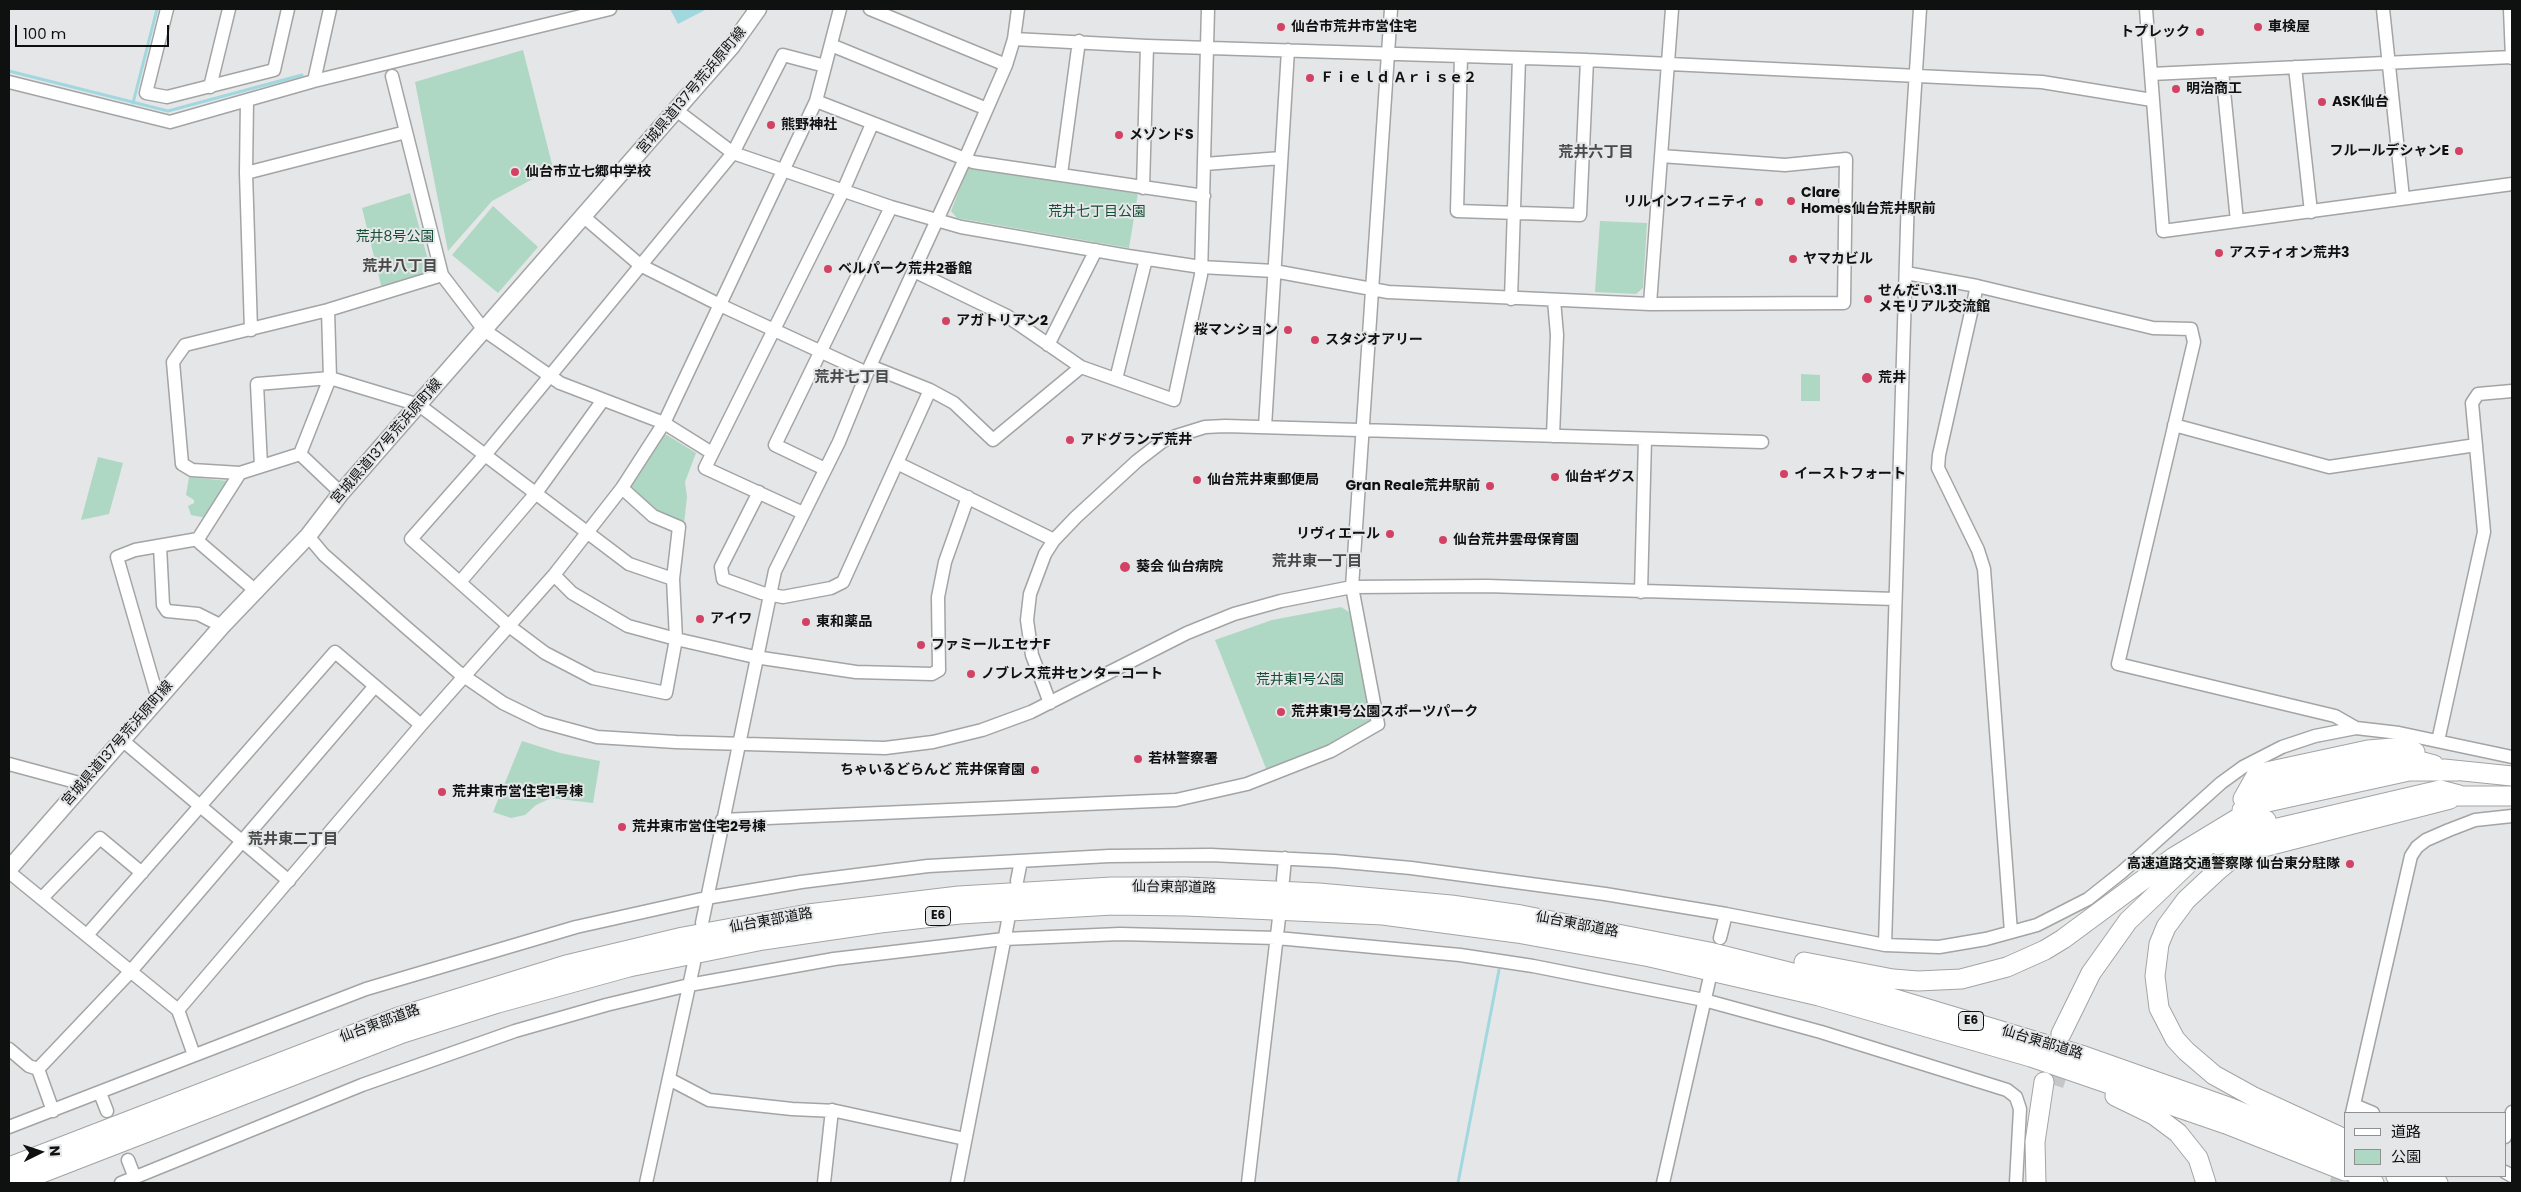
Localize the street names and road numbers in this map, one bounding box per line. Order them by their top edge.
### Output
street label: 宮城県道137号荒浜原町線 [634,24,750,158]
street label: 宮城県道137号荒浜原町線 [328,376,446,508]
street label: 宮城県道137号荒浜原町線 [59,678,177,810]
street label: 仙台東部道路 [1132,879,1216,897]
street label: 仙台東部道路 [728,905,814,937]
road number: E6 [926,906,950,926]
street label: 仙台東部道路 [1534,909,1620,941]
street label: 仙台東部道路 [338,1002,422,1046]
road number: E6 [1958,1011,1984,1030]
street label: 仙台東部道路 [1999,1023,2085,1063]

